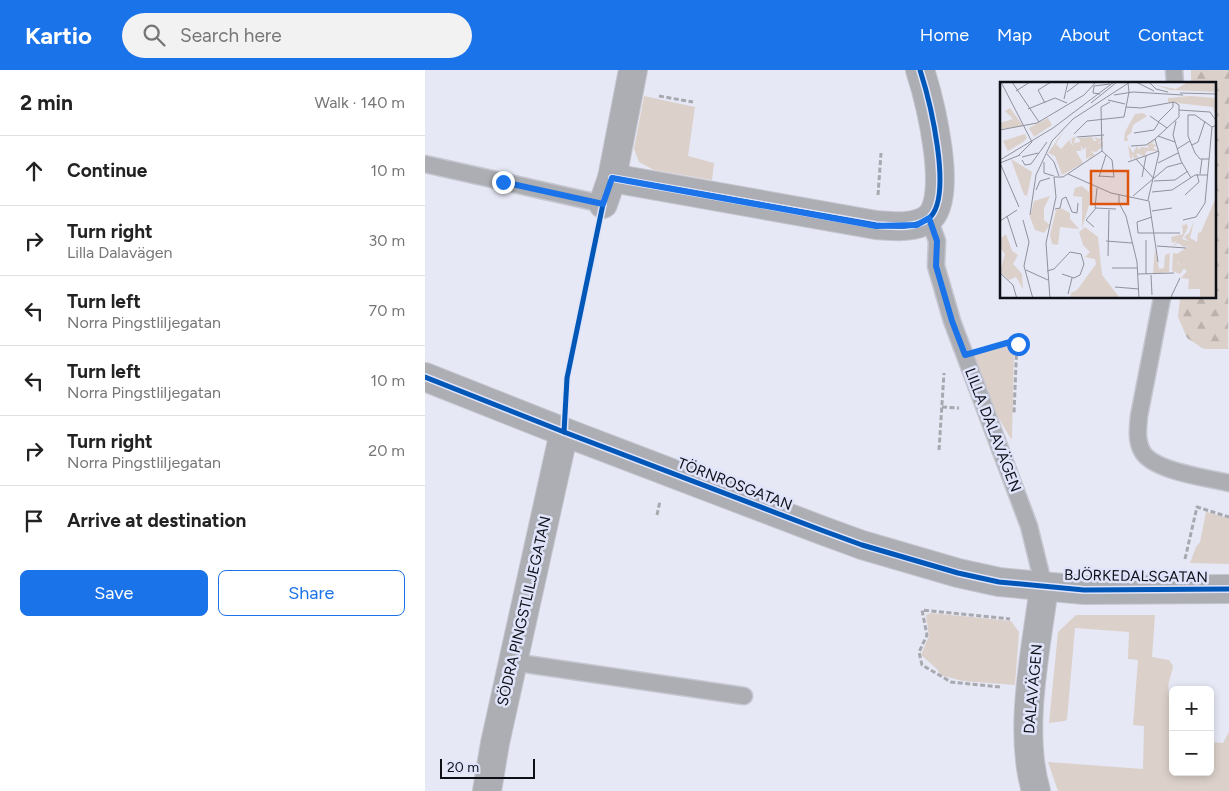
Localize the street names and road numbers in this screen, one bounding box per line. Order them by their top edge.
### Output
street label: LILLA DALAVÄGEN [961,365,1025,495]
street label: TÖRNROSGATAN [675,454,795,514]
street label: SÖDRA PINGSTLILJEGATAN [493,514,555,708]
street label: BJÖRKEDALSGATAN [1064,566,1208,586]
street label: DALAVÄGEN [1020,643,1046,735]

